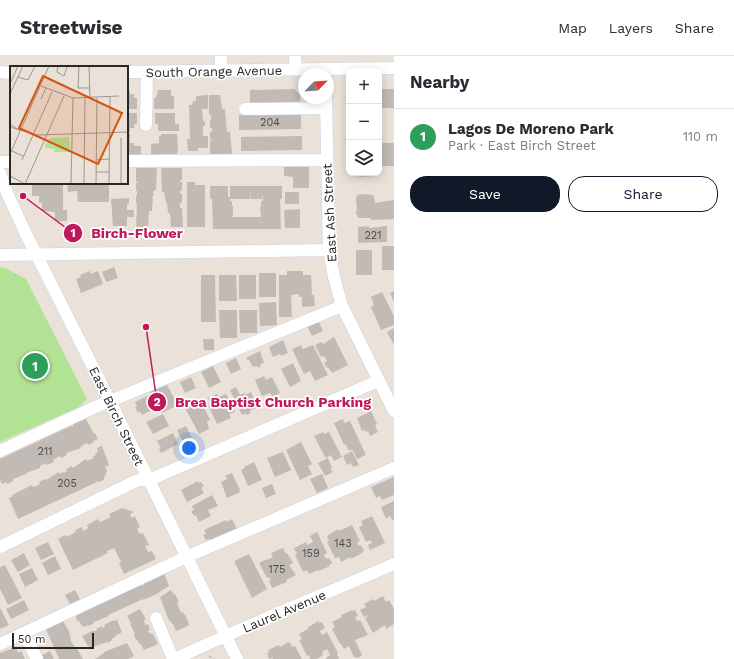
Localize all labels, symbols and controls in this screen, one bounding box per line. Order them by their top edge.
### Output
text: Streetwise [20,16,123,39]
text: Map [558,20,587,36]
text: Layers [609,20,653,36]
text: Share [675,20,714,36]
street label: South Orange Avenue [146,63,282,80]
inset map [10,66,128,184]
north arrow [298,68,334,104]
map controls [346,68,382,176]
button: + [346,68,382,104]
text: Nearby [410,72,469,92]
button: − [346,104,382,140]
house number: 204 [260,116,280,129]
text: Lagos De Moreno Park [448,120,614,138]
text: 1 [420,129,426,144]
text: 110 m [683,129,718,144]
text: Park · East Birch Street [448,138,596,153]
button: layers [346,140,382,176]
street label: East Ash Street [319,163,340,263]
button: Save [410,176,560,212]
button: Share [568,176,718,212]
callout: Birch-Flower [63,220,191,246]
text: Birch-Flower [91,225,183,241]
text: 1 [70,226,76,240]
house number: 221 [364,229,382,242]
pin: 1 [22,351,48,381]
street label: East Birch Street [86,364,147,469]
callout: Brea Baptist Church Parking [147,389,379,415]
text: Brea Baptist Church Parking [175,394,371,410]
text: 2 [153,395,161,409]
your location [179,438,199,458]
house number: 211 [38,445,53,458]
house number: 205 [57,477,77,490]
house number: 143 [334,537,352,550]
house number: 159 [302,547,320,560]
house number: 175 [269,563,285,576]
street label: Laurel Avenue [240,587,328,636]
scale bar [12,631,94,650]
text: 50 m [18,633,45,646]

